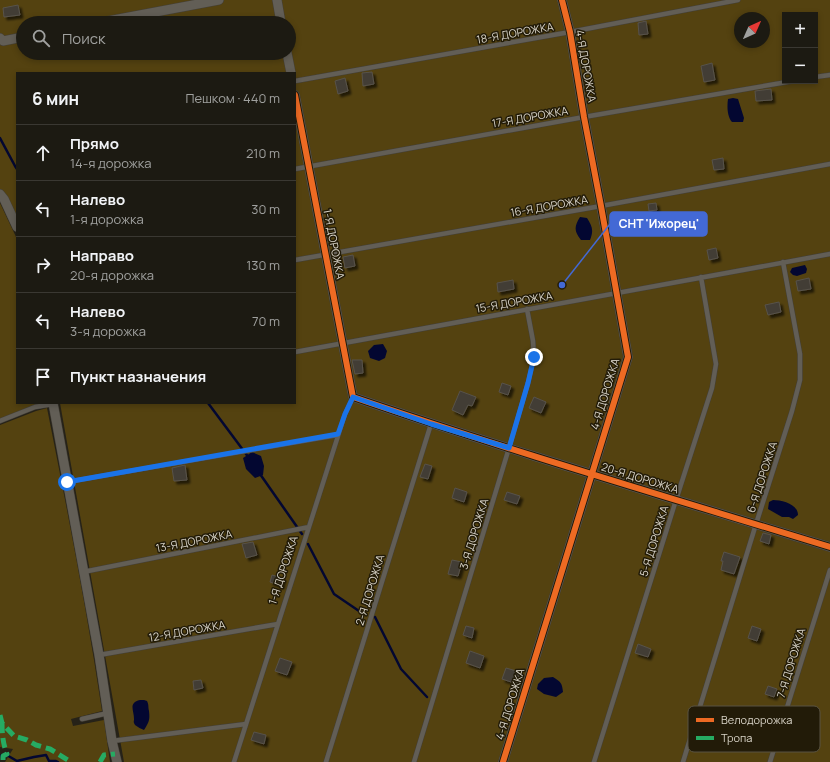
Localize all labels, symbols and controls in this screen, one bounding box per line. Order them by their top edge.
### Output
north arrow [734,12,770,48]
map controls [782,12,818,84]
button: + [782,12,818,48]
search box [16,16,296,60]
street label: 18-Я ДОРОЖКА [475,18,555,47]
icon: search [30,27,52,49]
text: Поиск [62,28,106,49]
street label: 4-Я ДОРОЖКА [573,28,600,104]
button: − [782,48,818,84]
text: 6 мин [32,87,79,110]
text: Пешком · 440 m [185,89,280,107]
street label: 17-Я ДОРОЖКА [491,102,569,131]
text: Прямо [70,133,119,154]
icon: ahead [32,142,54,164]
text: 210 m [246,144,280,162]
text: 14-я дорожка [70,154,151,172]
text: Налево [70,189,125,210]
street label: 16-Я ДОРОЖКА [509,191,589,220]
icon: left [32,198,54,220]
text: 30 m [251,200,280,218]
street label: 1-Я ДОРОЖКА [320,207,349,280]
text: 1-я дорожка [70,210,144,228]
callout: СНТ 'Ижорец' [610,212,707,236]
text: СНТ 'Ижорец' [619,215,699,232]
text: Направо [70,245,134,266]
icon: right [32,254,54,276]
text: 130 m [246,256,280,274]
text: 20-я дорожка [70,266,154,284]
street label: 15-Я ДОРОЖКА [474,287,554,316]
text: Налево [70,301,125,322]
icon: left [32,310,54,332]
text: 70 m [252,312,280,330]
text: 3-я дорожка [70,322,146,340]
route end [525,348,543,366]
street label: 4-Я ДОРОЖКА [587,356,622,431]
icon: arrive [32,366,54,388]
text: Пункт назначения [70,366,206,387]
street label: 6-Я ДОРОЖКА [743,439,780,514]
street label: 20-Я ДОРОЖКА [600,459,681,496]
route start [58,473,76,491]
street label: 3-Я ДОРОЖКА [456,497,491,571]
street label: 5-Я ДОРОЖКА [636,503,671,578]
street label: 13-Я ДОРОЖКА [154,526,233,555]
street label: 1-Я ДОРОЖКА [264,534,301,606]
street label: 2-Я ДОРОЖКА [352,553,387,627]
street label: 12-Я ДОРОЖКА [147,616,227,645]
street label: 7-Я ДОРОЖКА [773,626,808,700]
street label: 4-Я ДОРОЖКА [492,666,527,741]
legend [688,706,820,752]
text: Велодорожка [721,712,792,727]
text: Тропа [721,730,752,745]

